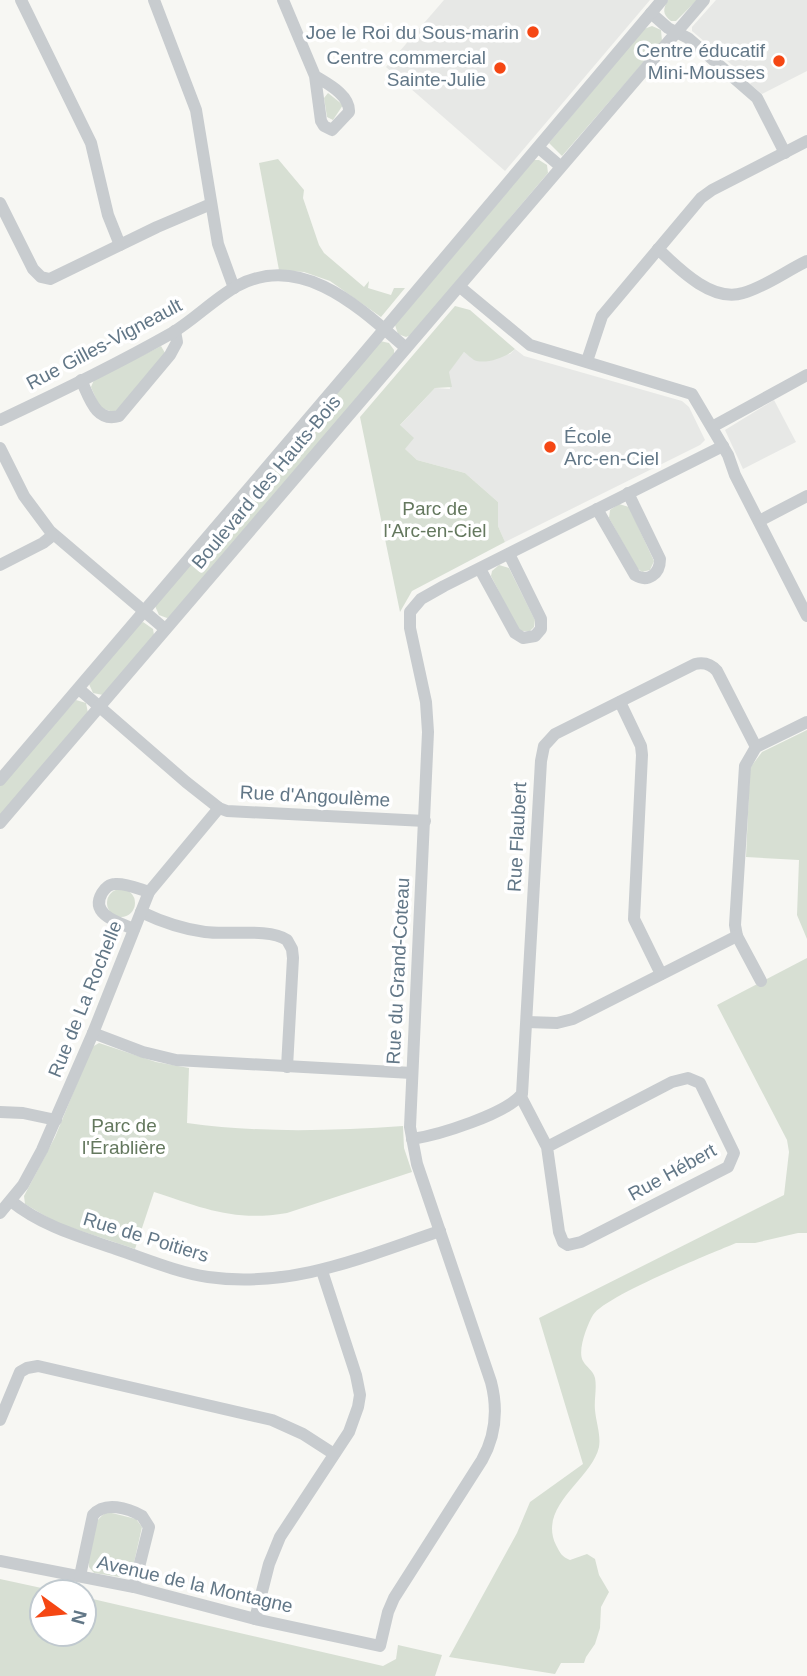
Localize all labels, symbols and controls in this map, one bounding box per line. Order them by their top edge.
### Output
place label: Joe le Roi du Sous-marin [306,22,519,43]
marker: Joe le Roi du Sous-marin [525,24,541,40]
place label: Centre éducatif Mini-Mousses [636,40,766,83]
place label: Centre commercial Sainte-Julie [327,47,486,90]
marker: Centre éducatif Mini-Mousses [771,53,787,69]
marker: Centre commercial Sainte-Julie [492,60,508,76]
street label: Rue Gilles-Vigneault [23,294,186,394]
street label: Boulevard des Hauts-Bois [187,391,345,573]
place label: École Arc-en-Ciel [564,426,659,469]
marker: École Arc-en-Ciel [542,439,558,455]
park label: Parc de l'Arc-en-Ciel [384,498,486,541]
street label: Rue Flaubert [504,781,530,892]
street label: Rue d'Angoulème [239,782,391,810]
street label: Rue du Grand-Coteau [383,877,413,1065]
street label: Rue de La Rochelle [44,918,126,1080]
park label: Parc de l'Érablière [82,1115,166,1158]
street label: Rue Hébert [624,1139,720,1205]
street label: Rue de Poitiers [81,1208,211,1266]
street label: Avenue de la Montagne [95,1551,295,1617]
north arrow [28,1578,98,1648]
text: N [67,1608,91,1627]

